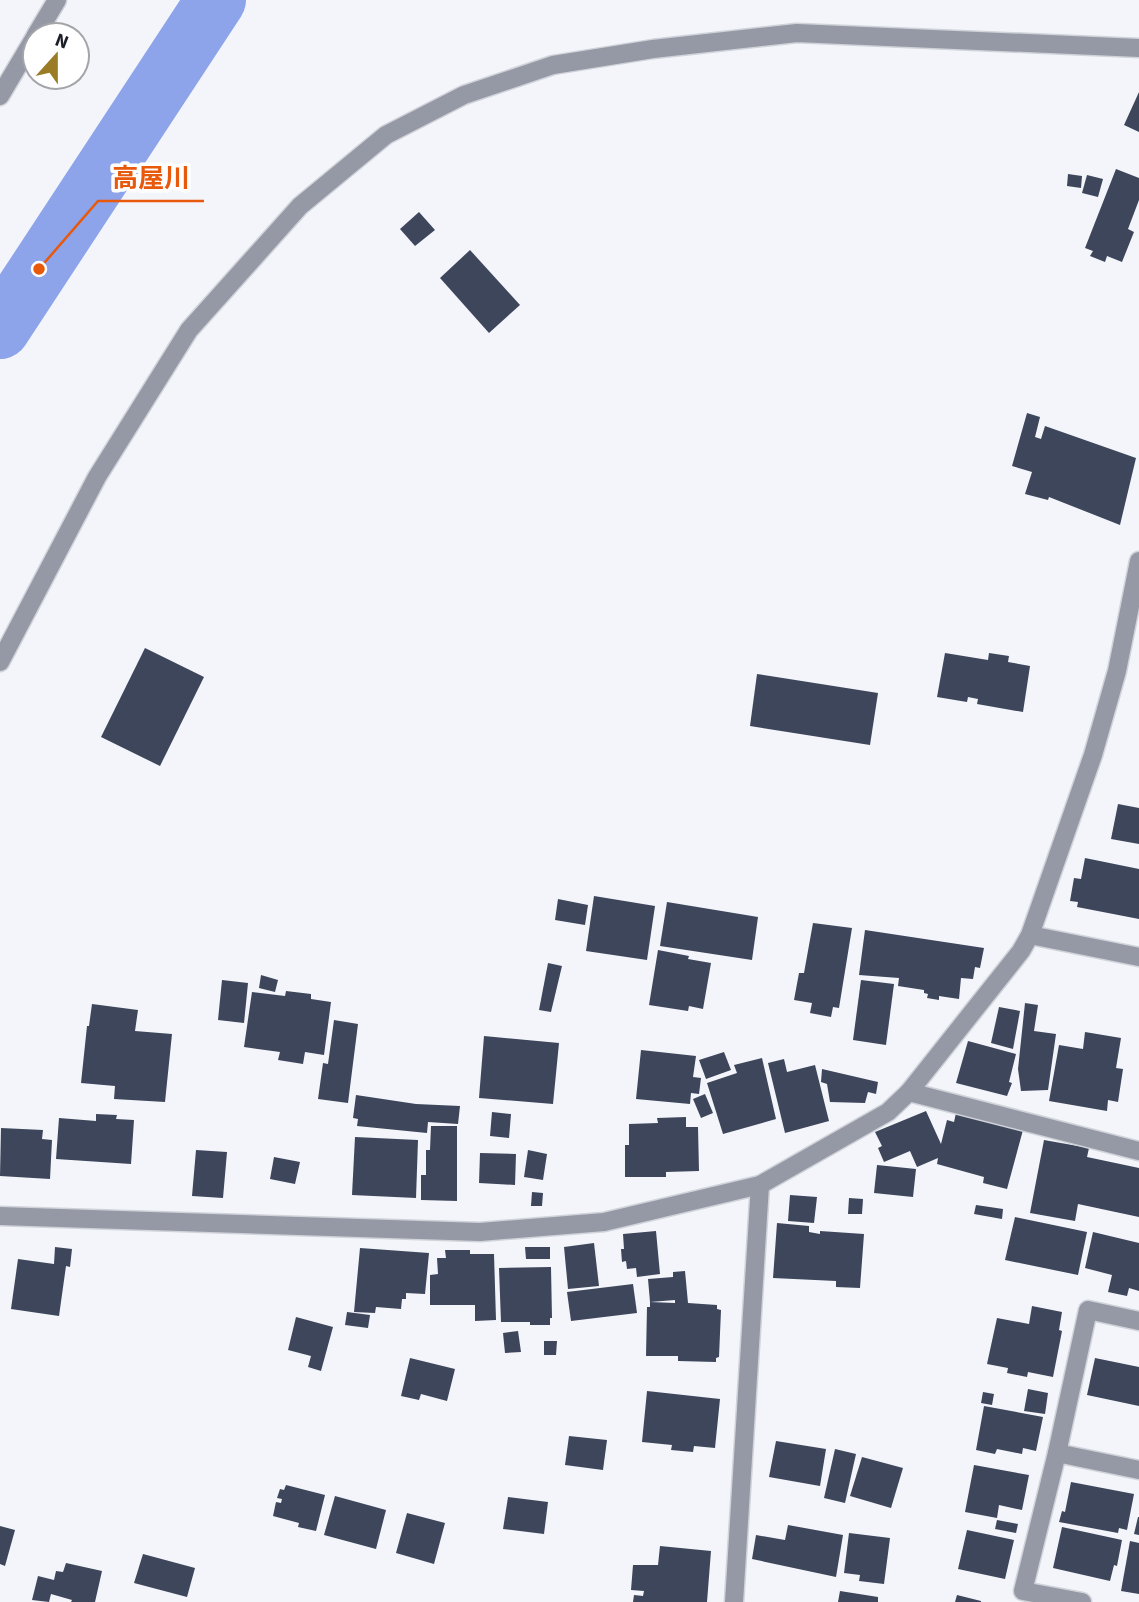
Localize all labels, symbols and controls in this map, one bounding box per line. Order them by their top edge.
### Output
north arrow [21,21,91,91]
text: N [51,27,72,56]
callout: 高屋川 [98,154,204,201]
text: 高屋川 [112,160,190,197]

